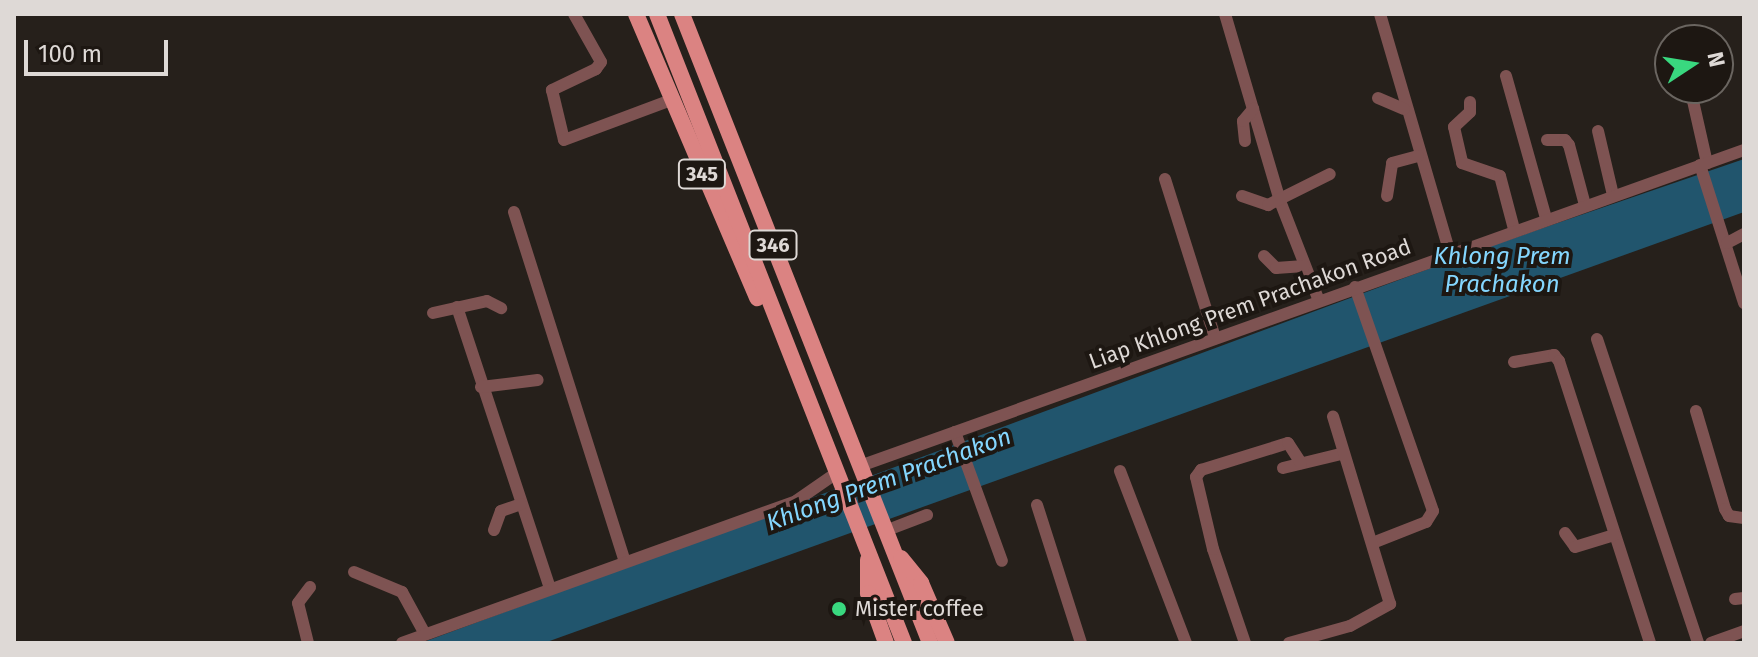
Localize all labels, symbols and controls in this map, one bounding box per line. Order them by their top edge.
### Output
scale bar [28,24,172,74]
north arrow [1654,24,1734,104]
text: 100 m [38,40,102,68]
text: N [1701,49,1731,69]
road number: 345 [676,158,728,190]
road number: 346 [747,229,799,261]
street label: Liap Khlong Prem Prachakon Road [1085,233,1415,375]
water label: Khlong Prem Prachakon [1433,243,1571,299]
water label: Khlong Prem Prachakon [763,422,1015,538]
place label: Mister coffee [855,596,984,622]
marker: Mister coffee [830,600,848,618]

